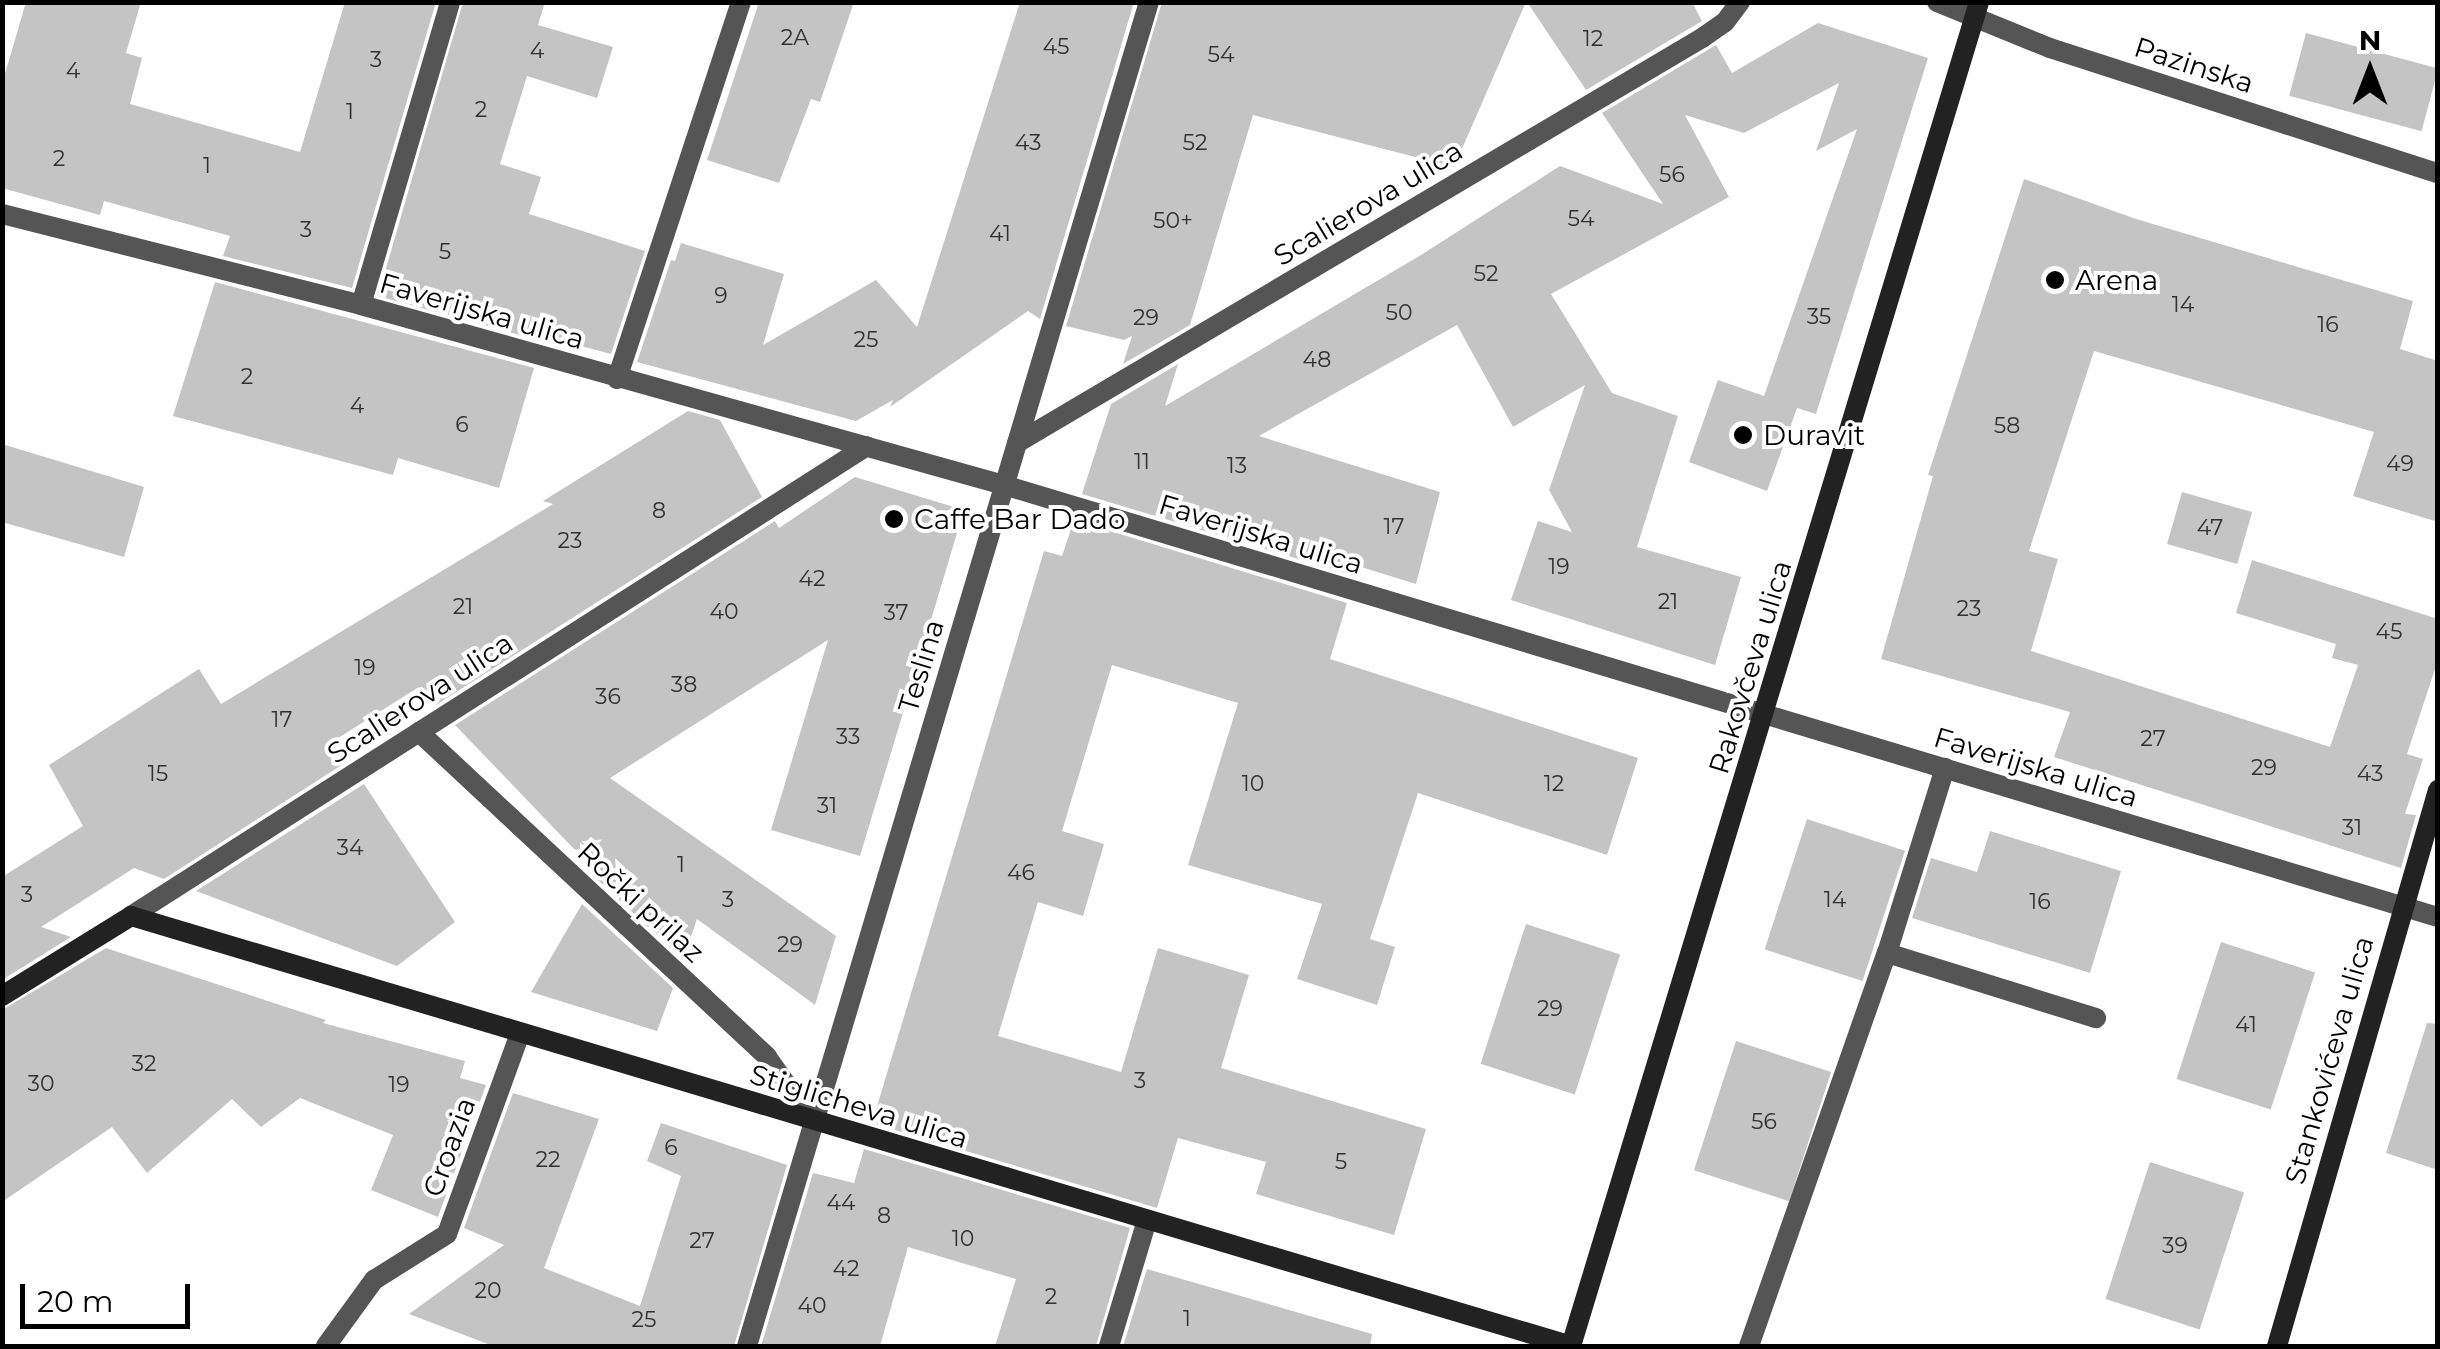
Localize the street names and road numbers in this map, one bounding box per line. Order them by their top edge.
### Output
street label: Pazinska [2130,30,2258,100]
street label: Scalierova ulica [1268,133,1468,273]
street label: Faverijska ulica [376,266,588,356]
street label: Faverijska ulica [1155,487,1367,581]
street label: Rakovčeva ulica [1702,556,1798,778]
street label: Teslina [891,615,951,717]
street label: Scalierova ulica [321,626,519,770]
street label: Faverijska ulica [1930,720,2142,814]
street label: Ročki prilaz [571,835,711,969]
street label: Stankovićeva ulica [2278,932,2380,1188]
street label: Stiglicheva ulica [746,1057,972,1155]
street label: Croazia [416,1093,482,1201]

